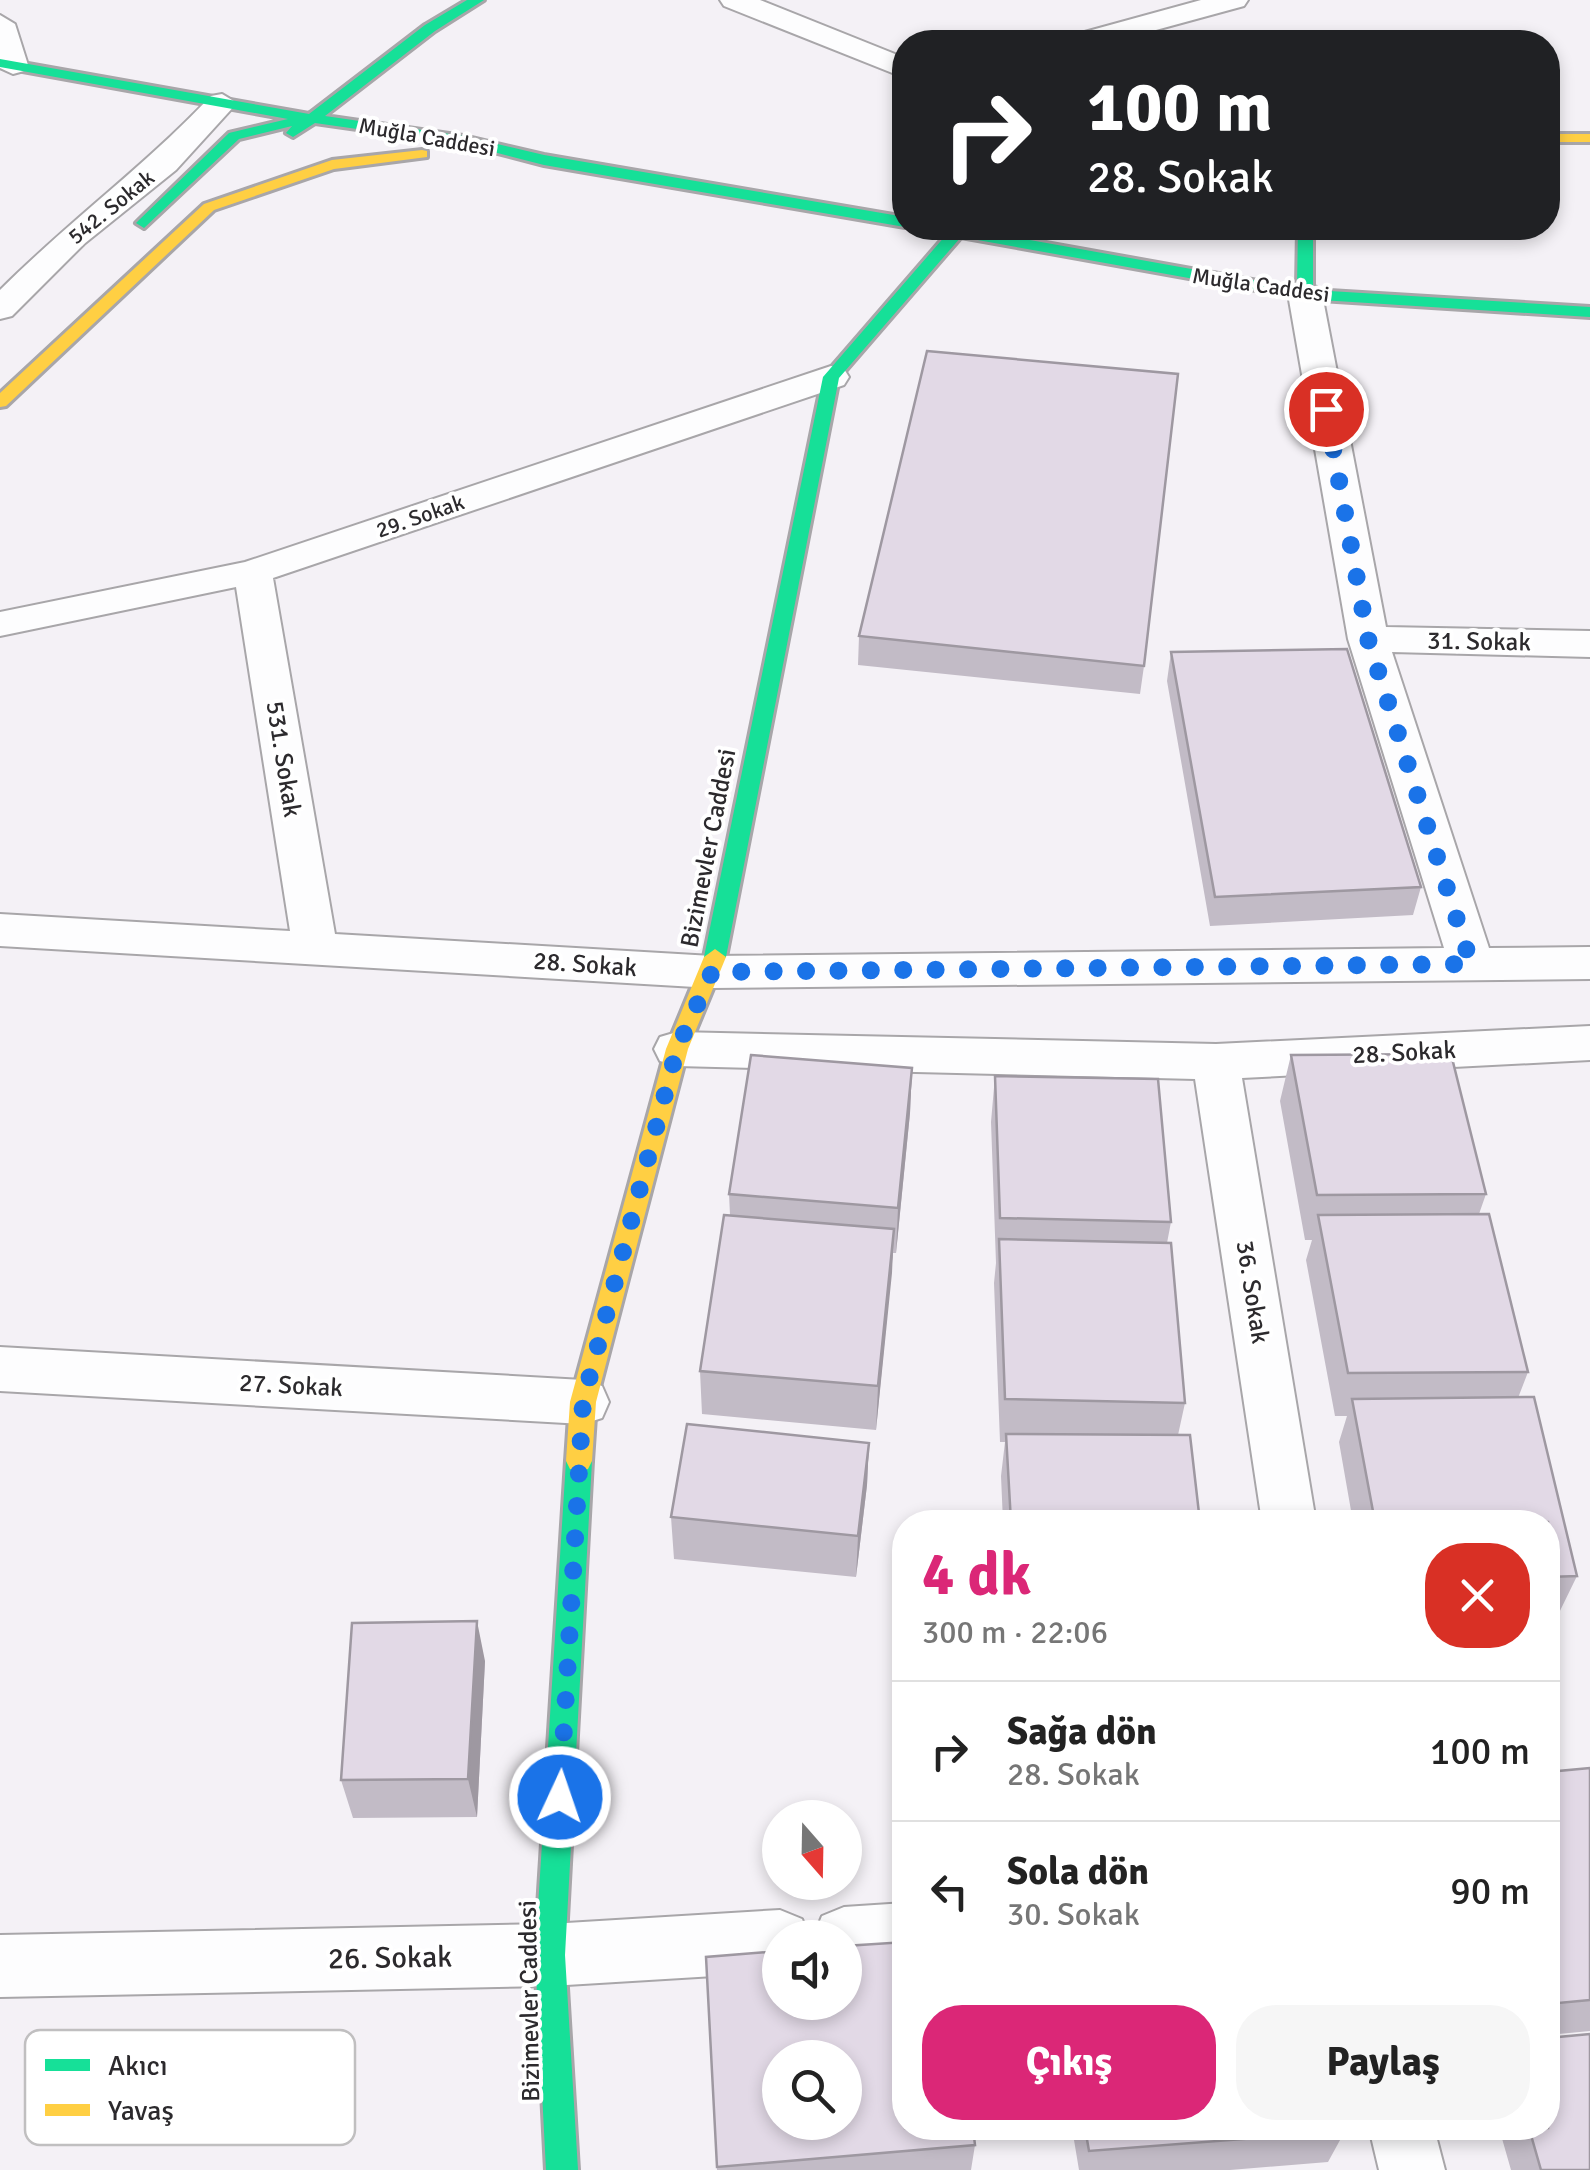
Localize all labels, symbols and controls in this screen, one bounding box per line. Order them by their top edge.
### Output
text: 100 m [1087,64,1272,150]
icon: right [922,70,1052,200]
street label: Muğla Caddesi [357,112,497,162]
text: 28. Sokak [1087,150,1274,205]
street label: 542. Sokak [62,164,160,250]
street label: Muğla Caddesi [1191,262,1331,308]
pin [1284,367,1369,452]
icon: arrive [1299,382,1354,437]
street label: 29. Sokak [372,488,468,544]
street label: 31. Sokak [1427,625,1532,657]
street label: 531. Sokak [260,699,309,820]
street label: Bizimevler Caddesi [674,746,742,950]
street label: 28. Sokak [532,945,638,983]
street label: 28. Sokak [1351,1034,1457,1070]
street label: 36. Sokak [1230,1238,1276,1346]
street label: 27. Sokak [238,1367,344,1403]
text: 4 dk [922,1538,1031,1612]
button: close [1425,1543,1530,1648]
text: 300 m · 22:06 [922,1613,1108,1652]
text: Sağa dön [1007,1708,1157,1755]
icon: right [922,1724,977,1779]
text: 100 m [1430,1728,1530,1775]
position arrow [508,1745,612,1849]
text: 28. Sokak [1007,1755,1140,1794]
north arrow [762,1800,862,1900]
map controls [762,1800,862,2140]
text: Sola dön [1007,1848,1149,1895]
icon: left [922,1864,977,1919]
text: 90 m [1450,1868,1530,1915]
text: 30. Sokak [1007,1895,1140,1934]
street label: Bizimevler Caddesi [512,1900,546,2102]
button: sound [762,1920,862,2020]
street label: 26. Sokak [327,1938,453,1978]
button: Çıkış [922,2005,1216,2120]
button: Paylaş [1236,2005,1530,2120]
legend [25,2030,355,2145]
button: search [762,2040,862,2140]
text: Akıcı [108,2049,168,2083]
text: Yavaş [108,2094,174,2128]

